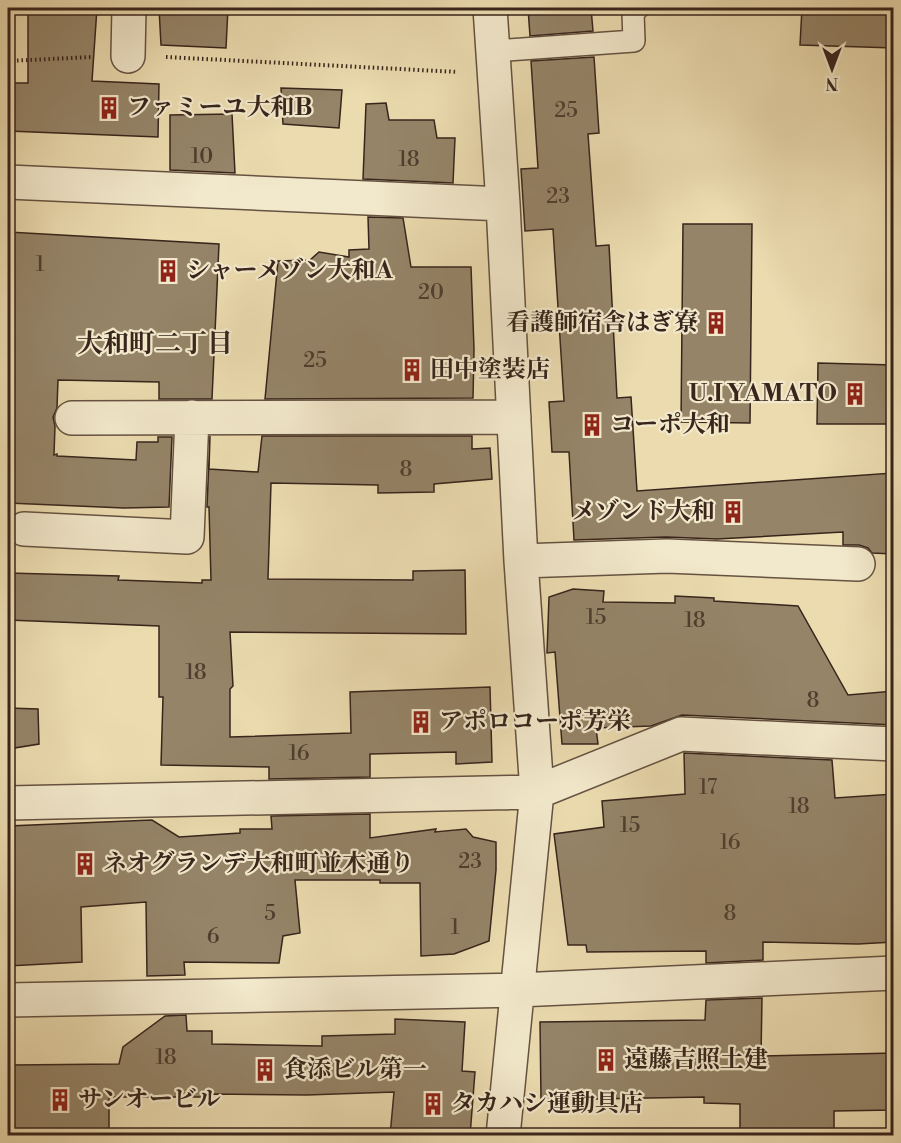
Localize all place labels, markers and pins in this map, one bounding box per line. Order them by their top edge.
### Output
place label: ファミーユ大和B [127,93,313,123]
building icon: ファミーユ大和B [96,95,122,121]
place label: シャーメゾン大和A [186,256,394,286]
building icon: シャーメゾン大和A [155,258,181,284]
place label: 看護師宿舎はぎ寮 [506,308,698,338]
building icon: 看護師宿舎はぎ寮 [703,310,729,336]
place label: 田中塗装店 [430,355,550,385]
building icon: 田中塗装店 [399,357,425,383]
place label: U.I YAMATO [689,379,837,409]
building icon: U.I YAMATO [842,381,868,407]
place label: コーポ大和 [610,410,730,440]
building icon: コーポ大和 [579,412,605,438]
place label: メゾンド大和 [572,497,715,527]
building icon: メゾンド大和 [720,499,746,525]
place label: アポロコーポ芳栄 [439,707,631,737]
building icon: アポロコーポ芳栄 [408,709,434,735]
place label: ネオグランデ大和町並木通り [103,849,415,879]
building icon: ネオグランデ大和町並木通り [72,851,98,877]
place label: 遠藤吉照土建 [624,1045,768,1075]
building icon: 遠藤吉照土建 [593,1047,619,1073]
place label: 食添ビル第一 [283,1055,427,1085]
building icon: 食添ビル第一 [252,1057,278,1083]
place label: サンオービル [78,1085,221,1115]
building icon: サンオービル [47,1087,73,1113]
place label: タカハシ運動具店 [451,1089,643,1119]
building icon: タカハシ運動具店 [420,1091,446,1117]

